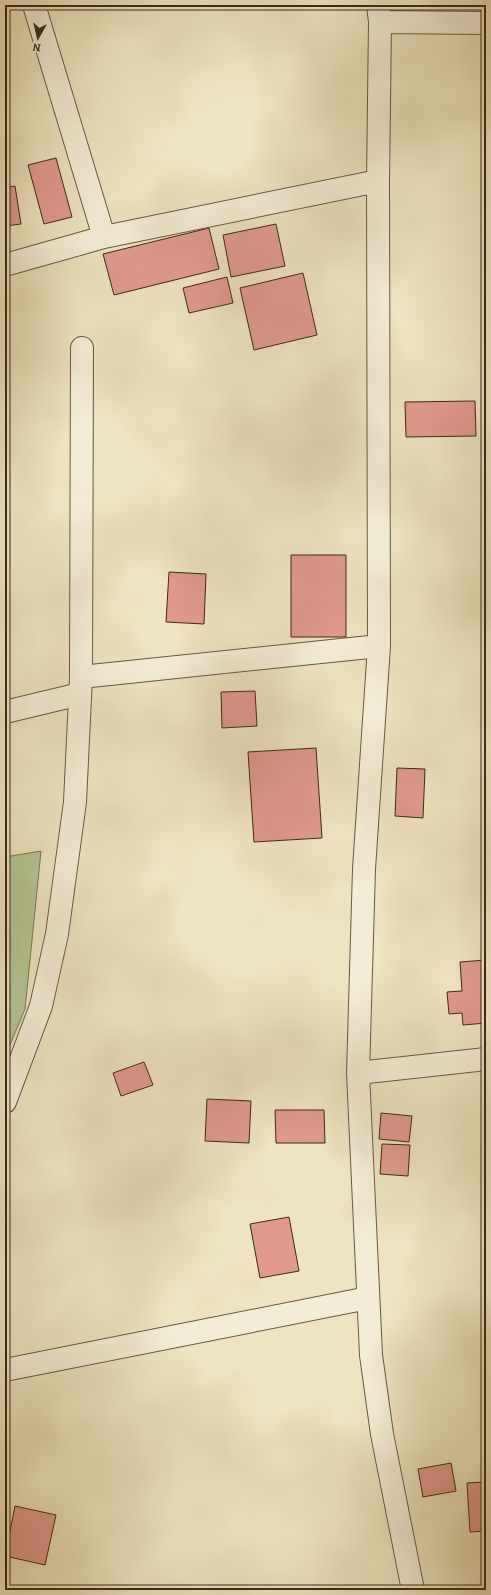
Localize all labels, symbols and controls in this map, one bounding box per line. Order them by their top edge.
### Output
north arrow [18,18,58,58]
text: N [32,39,42,55]

